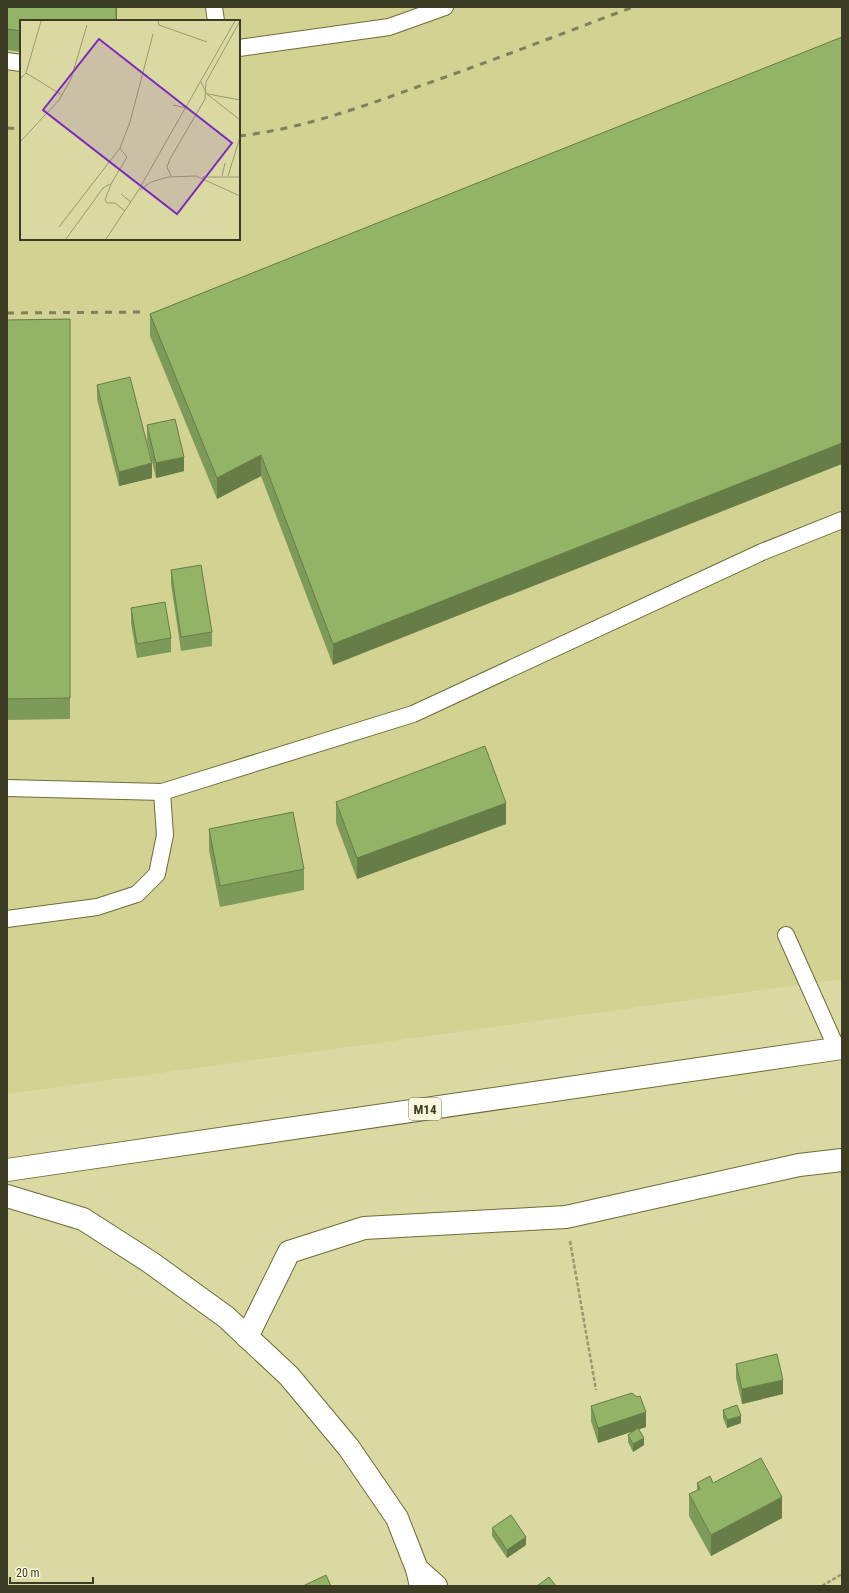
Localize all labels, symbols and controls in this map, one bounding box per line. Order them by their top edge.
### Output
inset map [20,20,240,240]
road number: M14 [409,1098,441,1120]
scale bar [10,1559,93,1585]
text: 20 m [16,1566,40,1580]

